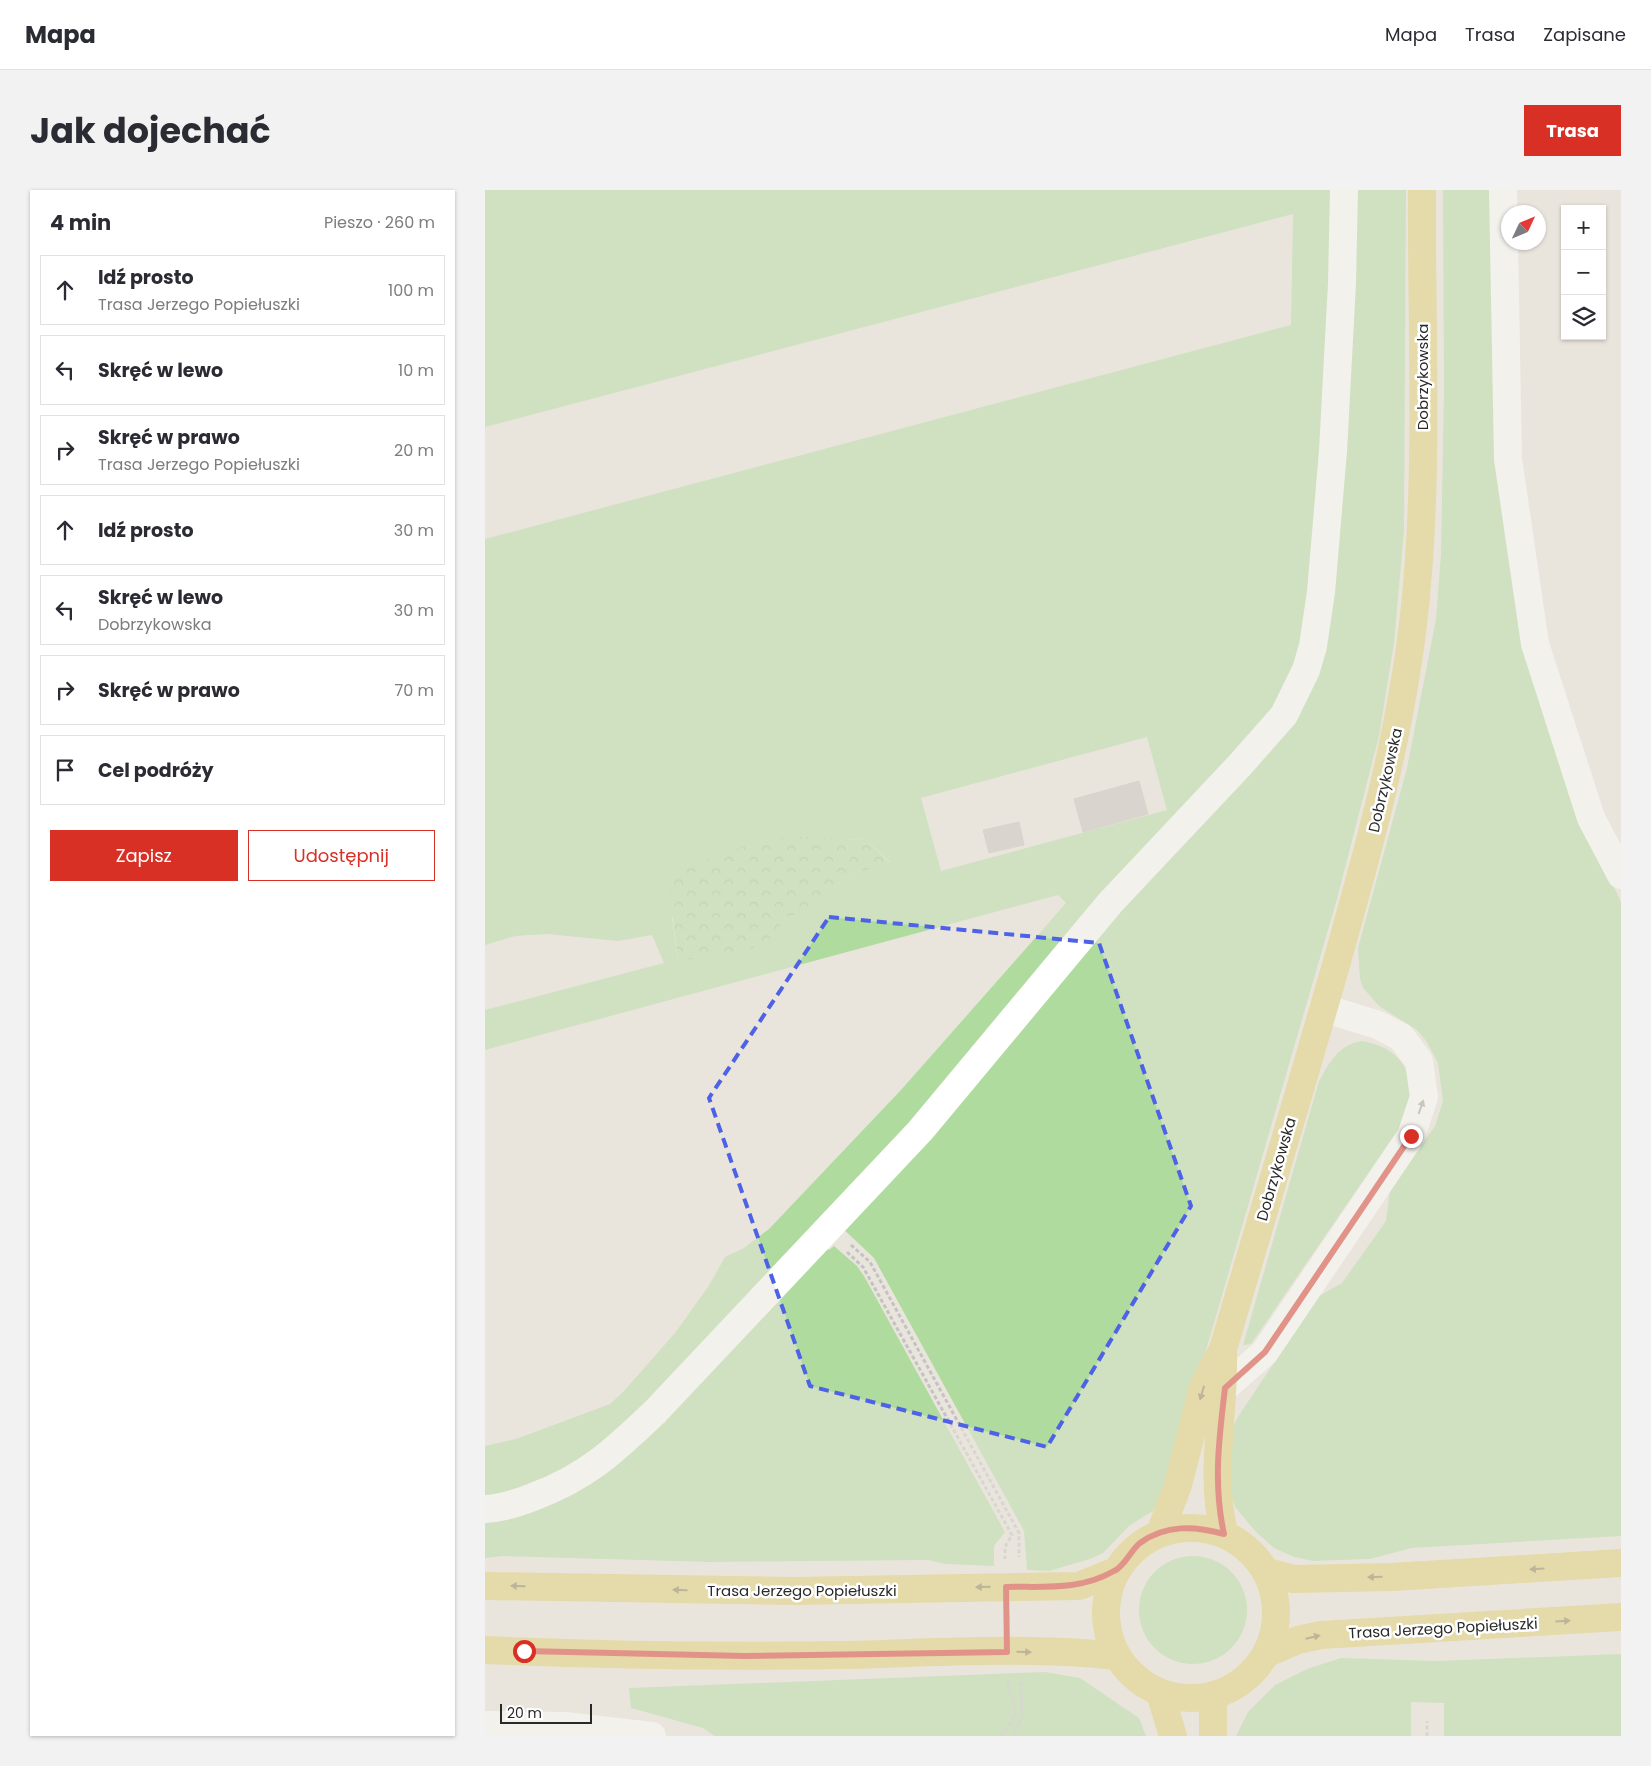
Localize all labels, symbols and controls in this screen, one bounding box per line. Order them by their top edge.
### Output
text: Mapa [25,18,96,51]
text: Mapa [1385,22,1437,47]
text: Trasa [1465,22,1515,47]
text: Zapisane [1543,22,1626,47]
button: Trasa [1524,105,1621,156]
text: Jak dojechać [30,106,271,155]
north arrow [1501,205,1546,250]
map controls [1561,205,1606,340]
button: + [1561,205,1606,250]
text: 4 min [50,208,111,237]
text: Pieszo · 260 m [324,211,435,234]
button: − [1561,250,1606,295]
text: Idź prosto [98,264,194,291]
icon: ahead [51,276,79,304]
text: 100 m [388,279,434,302]
text: Trasa Jerzego Popiełuszki [98,293,300,316]
button: layers [1561,295,1606,340]
street label: Dobrzykowska [1412,324,1433,430]
icon: left [51,356,79,384]
text: Skręć w lewo [98,357,223,384]
text: 10 m [398,359,434,382]
text: Skręć w prawo [98,424,240,451]
icon: right [51,436,79,464]
text: 20 m [394,439,434,462]
text: Trasa Jerzego Popiełuszki [98,453,300,476]
icon: ahead [51,516,79,544]
text: Idź prosto [98,517,194,544]
text: 30 m [394,519,434,542]
text: Skręć w lewo [98,584,223,611]
icon: left [51,596,79,624]
text: 30 m [394,599,434,622]
text: Dobrzykowska [98,613,212,636]
icon: right [51,676,79,704]
text: Skręć w prawo [98,677,240,704]
text: 70 m [394,679,434,702]
street label: Dobrzykowska [1363,726,1407,834]
icon: arrive [51,756,79,784]
text: Cel podróży [98,757,213,784]
button: Zapisz [50,830,238,881]
button: Udostępnij [248,830,435,881]
one-way arrow [1418,1099,1425,1114]
street label: Dobrzykowska [1251,1115,1301,1223]
route end [1400,1125,1423,1148]
one-way arrow [1198,1386,1206,1401]
one-way arrow [1529,1565,1545,1573]
one-way arrow [1367,1574,1383,1582]
street label: Trasa Jerzego Popiełuszki [707,1580,897,1601]
one-way arrow [510,1582,526,1590]
one-way arrow [974,1584,990,1592]
one-way arrow [672,1586,688,1594]
street label: Trasa Jerzego Popiełuszki [1348,1613,1538,1643]
one-way arrow [1555,1616,1571,1624]
one-way arrow [1306,1633,1321,1641]
route start [513,1640,536,1663]
one-way arrow [1016,1648,1032,1656]
scale bar [500,1701,593,1724]
text: 20 m [507,1703,542,1723]

